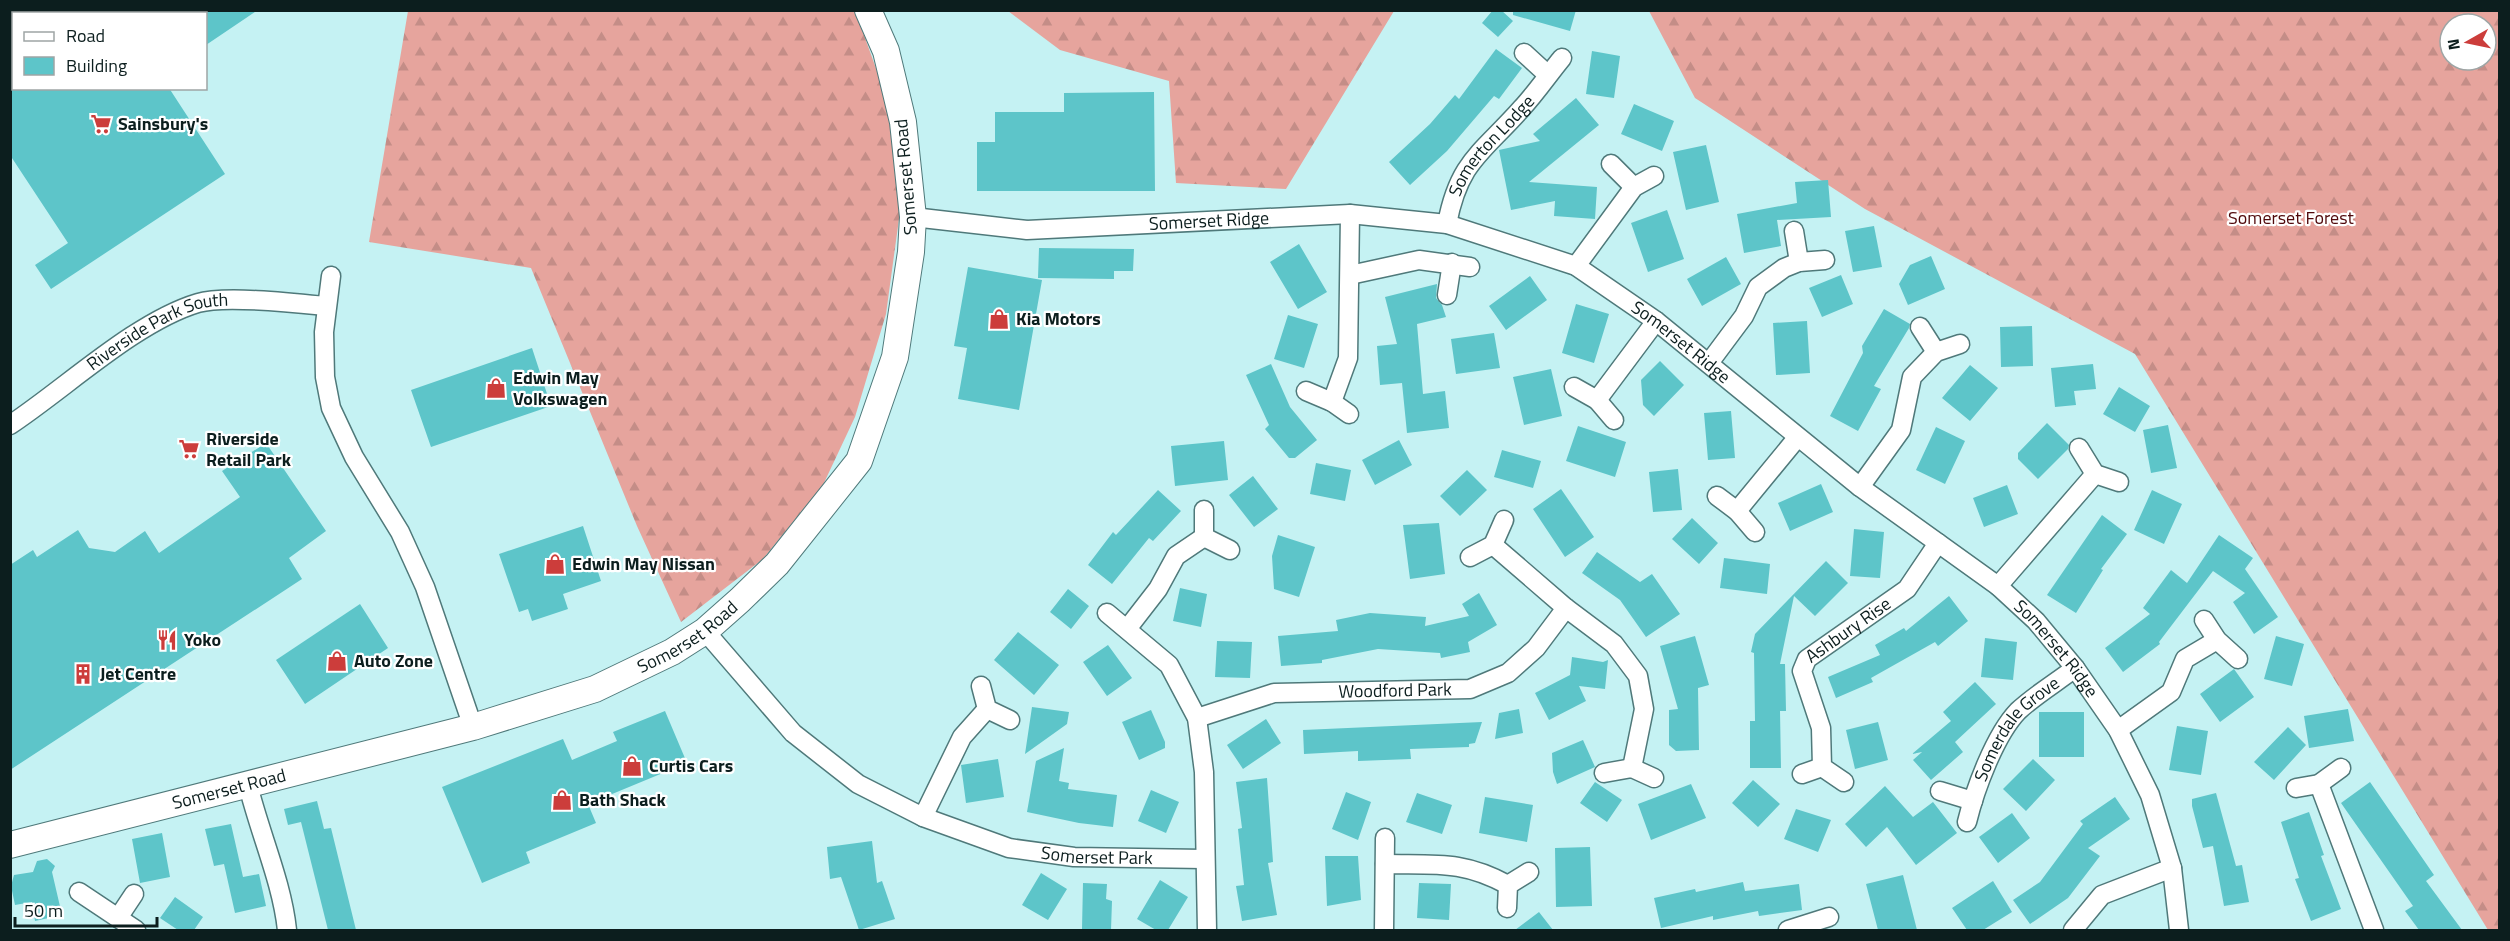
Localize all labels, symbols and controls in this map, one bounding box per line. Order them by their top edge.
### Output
legend [12,12,207,90]
north arrow [2438,12,2498,72]
text: Road [66,22,105,49]
text: N [2440,37,2466,52]
text: Building [66,52,127,79]
street label: Somerton Lodge [1441,89,1541,200]
place label: Sainsbury's [118,110,208,137]
supermarket icon: Sainsbury's [89,112,113,136]
street label: Somerset Road [887,118,924,236]
street label: Somerset Ridge [1148,204,1270,237]
park label: Somerset Forest [2228,204,2355,231]
street label: Riverside Park South [81,286,229,377]
street label: Somerset Ridge [1626,294,1737,390]
place label: Kia Motors [1016,305,1101,332]
shop icon: Kia Motors [987,307,1011,331]
place label: Edwin May Volkswagen [513,364,607,412]
shop icon: Edwin May Volkswagen [484,376,508,400]
place label: Riverside Retail Park [206,425,292,473]
supermarket icon: Riverside Retail Park [177,437,201,461]
place label: Edwin May Nissan [572,550,715,577]
shop icon: Edwin May Nissan [543,552,567,576]
street label: Ashbury Rise [1800,590,1896,669]
street label: Somerset Ridge [2008,593,2105,703]
street label: Somerset Road [632,594,744,680]
place label: Yoko [184,626,221,653]
restaurant icon: Yoko [155,628,179,652]
place label: Auto Zone [354,647,433,674]
shop icon: Auto Zone [325,649,349,673]
place label: Jet Centre [100,660,176,687]
building icon: Jet Centre [71,662,95,686]
street label: Somerdale Grove [1967,669,2065,785]
street label: Woodford Park [1338,675,1452,705]
place label: Curtis Cars [649,752,733,779]
shop icon: Curtis Cars [620,754,644,778]
street label: Somerset Road [169,761,289,816]
place label: Bath Shack [579,786,667,813]
shop icon: Bath Shack [550,788,574,812]
street label: Somerset Park [1039,839,1153,871]
scale bar [15,890,158,928]
text: 50 m [24,897,63,924]

